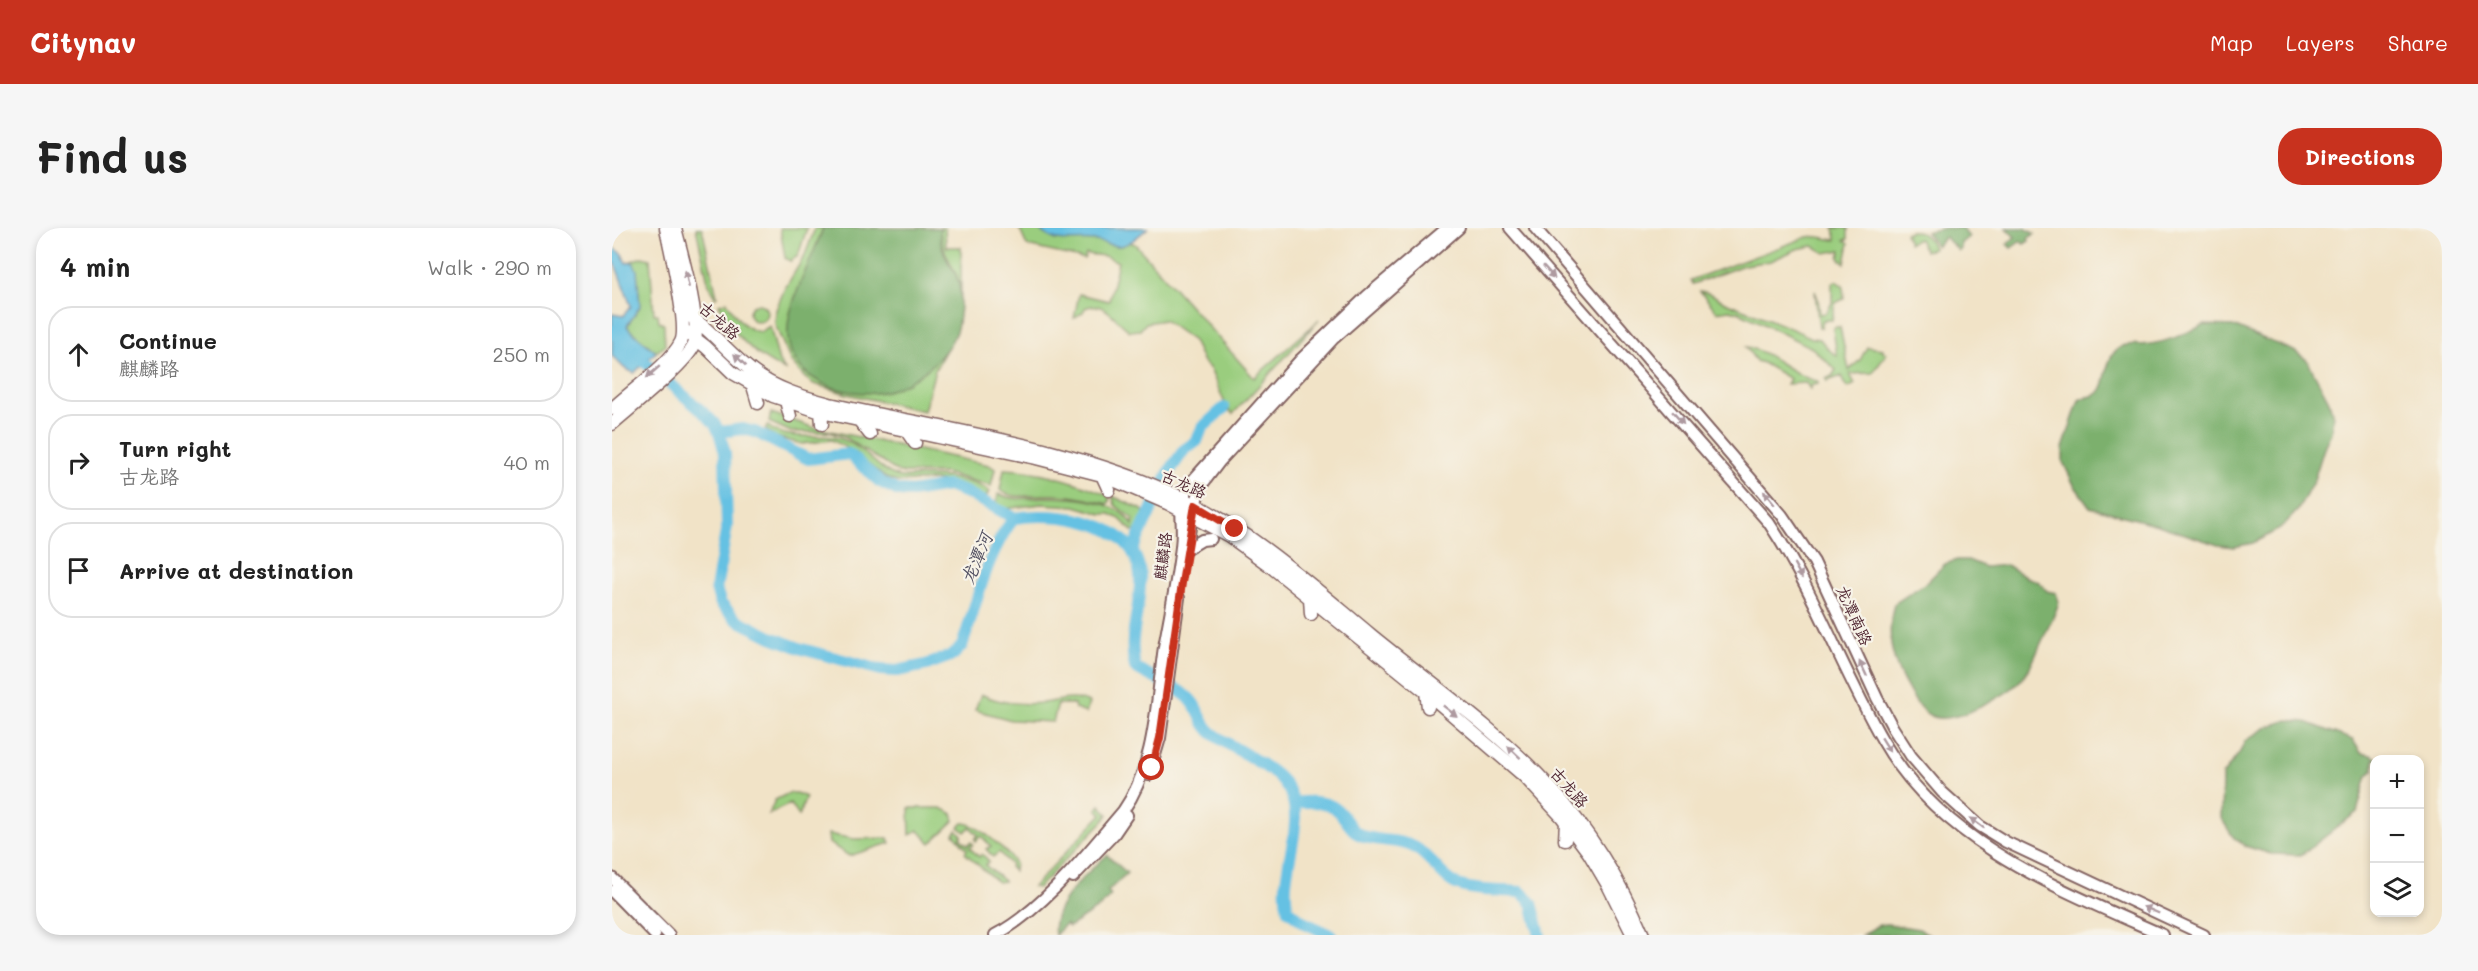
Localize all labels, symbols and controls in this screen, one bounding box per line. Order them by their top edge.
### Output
text: Citynav [30,24,136,60]
text: Map [2210,29,2253,56]
text: Layers [2286,29,2355,56]
text: Share [2388,29,2448,56]
button: Directions [2278,128,2442,185]
text: Find us [36,129,188,184]
text: 4 min [60,250,130,284]
text: Walk · 290 m [427,254,552,280]
one-way arrow [1542,264,1556,279]
one-way arrow [682,270,691,289]
street label: 古龙路 [695,296,745,344]
text: Continue [119,326,217,355]
icon: ahead [62,338,95,371]
text: 250 m [493,341,550,367]
one-way arrow [733,354,748,367]
text: 麒麟路 [119,355,179,381]
one-way arrow [646,365,661,378]
one-way arrow [1671,410,1684,425]
text: Turn right [119,434,231,463]
icon: right [62,446,95,479]
text: 40 m [504,449,550,475]
text: 古龙路 [119,463,179,489]
street label: 古龙路 [1158,464,1210,502]
one-way arrow [1763,491,1776,506]
route end [1221,515,1247,541]
water label: 龙潭河 [954,526,999,588]
street label: 麒麟路 [1149,531,1175,581]
icon: arrive [62,554,95,587]
text: Arrive at destination [119,556,354,585]
one-way arrow [1793,563,1803,580]
street label: 龙潭南路 [1832,581,1878,649]
one-way arrow [1858,660,1867,677]
one-way arrow [1442,705,1457,717]
one-way arrow [1880,737,1891,753]
one-way arrow [1506,745,1521,759]
route start [1138,754,1164,780]
map controls [2370,755,2424,917]
button: + [2370,755,2424,809]
street label: 古龙路 [1546,762,1594,812]
button: − [2370,809,2424,863]
one-way arrow [1969,817,1985,830]
button: layers [2370,863,2424,917]
one-way arrow [2142,905,2160,915]

